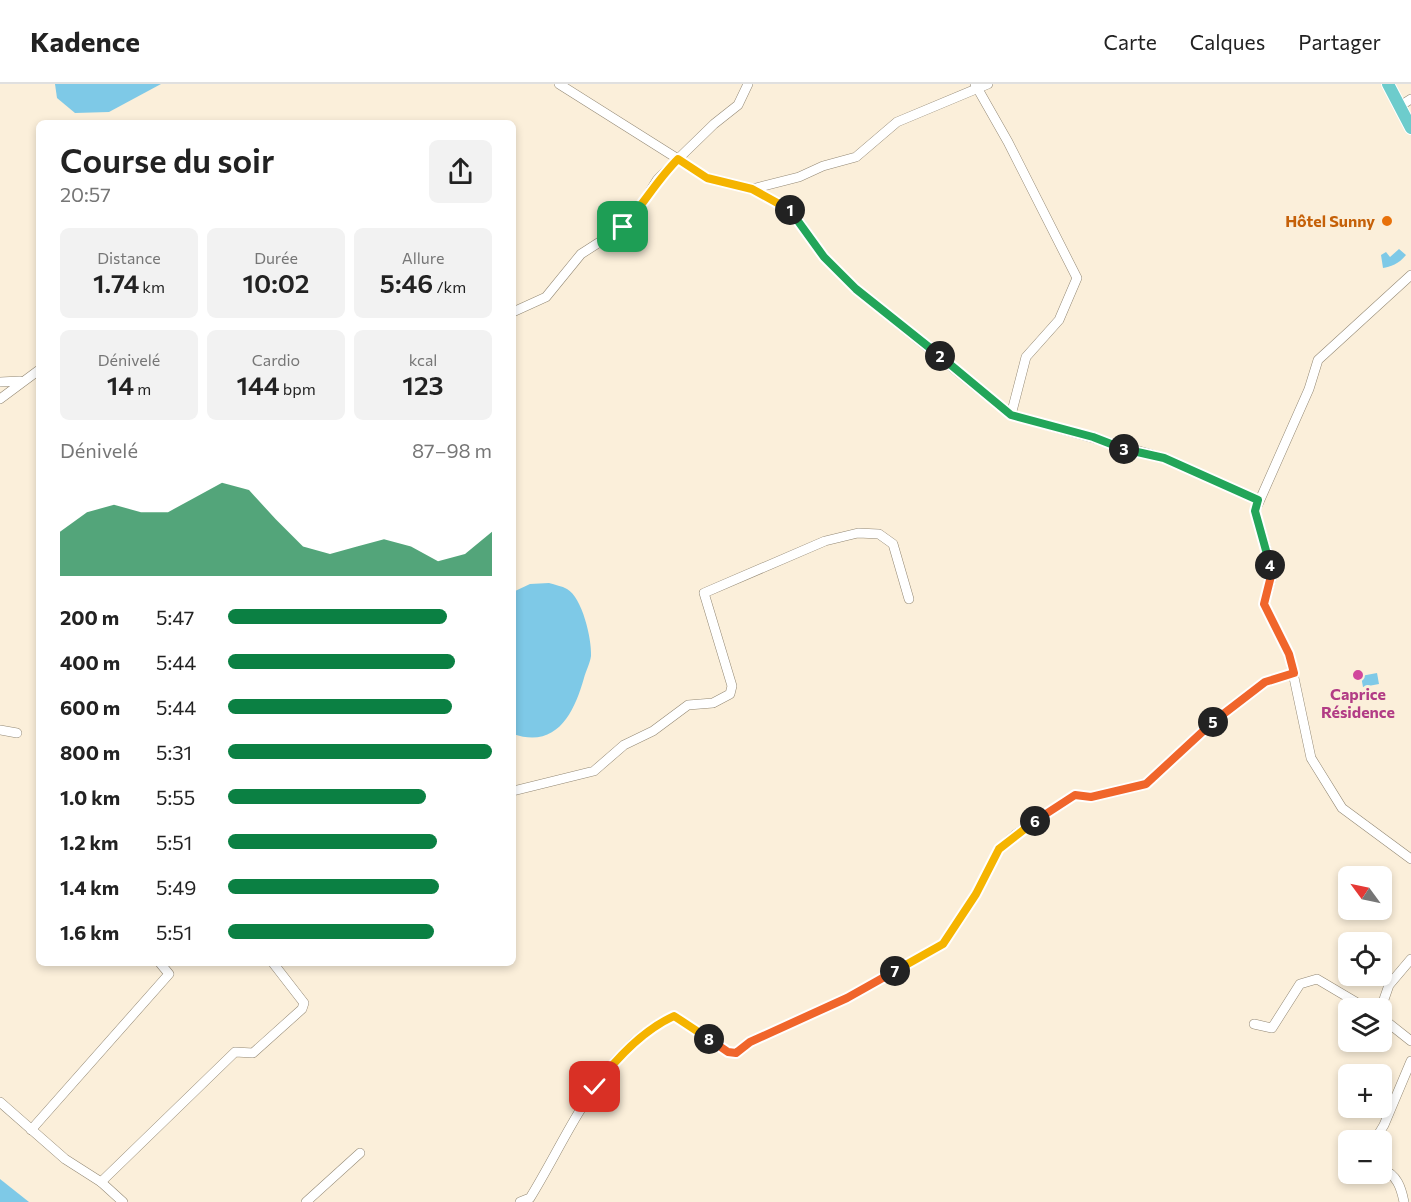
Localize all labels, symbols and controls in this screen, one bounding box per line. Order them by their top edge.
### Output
text: Kadence [30,24,140,58]
text: Carte [1104,29,1157,54]
text: Calques [1190,29,1265,54]
text: Partager [1298,29,1381,54]
text: Course du soir [60,139,275,180]
button: share [429,140,492,203]
text: 20:57 [60,182,111,206]
pin: 1 [775,195,805,225]
text: 1 [786,200,794,219]
pin [597,201,648,252]
icon: arrive [606,210,639,243]
place label: Hôtel Sunny [1285,211,1375,230]
marker: Hôtel Sunny [1380,214,1394,228]
text: Distance [97,248,161,267]
text: Durée [254,248,298,267]
text: Allure [402,248,444,267]
text: 1.74 [93,267,139,298]
text: 10:02 [242,267,310,298]
text: 5:46 [380,267,433,298]
text: km [139,277,165,296]
text: /km [433,277,466,296]
pin: 2 [925,341,955,371]
text: 2 [935,346,945,365]
text: Dénivelé [98,350,160,369]
text: Cardio [252,350,300,369]
text: kcal [409,350,437,369]
text: 14 [107,369,134,400]
text: 144 [236,369,280,400]
text: 123 [402,369,444,400]
text: m [134,379,151,398]
text: bpm [280,379,316,398]
pin: 3 [1109,434,1139,464]
text: Dénivelé [60,438,138,462]
text: 87–98 m [412,438,492,462]
text: 3 [1119,439,1129,458]
pin: 4 [1255,550,1285,580]
text: 4 [1265,555,1275,574]
text: 200 m [60,605,119,629]
text: 5:47 [156,605,194,629]
text: 400 m [60,650,120,674]
text: 5:44 [156,650,196,674]
marker: Caprice Résidence [1351,668,1365,682]
place label: Caprice Résidence [1321,684,1395,721]
text: 600 m [60,695,120,719]
text: 5:44 [156,695,196,719]
pin: 5 [1198,707,1228,737]
text: 5 [1208,712,1218,731]
text: 800 m [60,740,120,764]
text: 5:31 [156,740,192,764]
text: 1.0 km [60,785,120,809]
text: 5:55 [156,785,195,809]
pin: 6 [1020,806,1050,836]
text: 6 [1030,811,1040,830]
text: 1.2 km [60,830,118,854]
text: 5:51 [156,830,192,854]
north arrow [1338,866,1392,920]
map controls [1338,866,1392,1184]
text: 1.4 km [60,875,119,899]
text: 5:49 [156,875,196,899]
text: 1.6 km [60,920,119,944]
text: 5:51 [156,920,192,944]
button: locate [1338,932,1392,986]
pin: 7 [880,956,910,986]
text: 7 [891,961,899,980]
button: layers [1338,998,1392,1052]
pin: 8 [694,1024,724,1054]
text: 8 [704,1029,714,1048]
pin [569,1061,620,1112]
button: + [1338,1064,1392,1118]
icon: check [578,1070,611,1103]
button: − [1338,1130,1392,1184]

